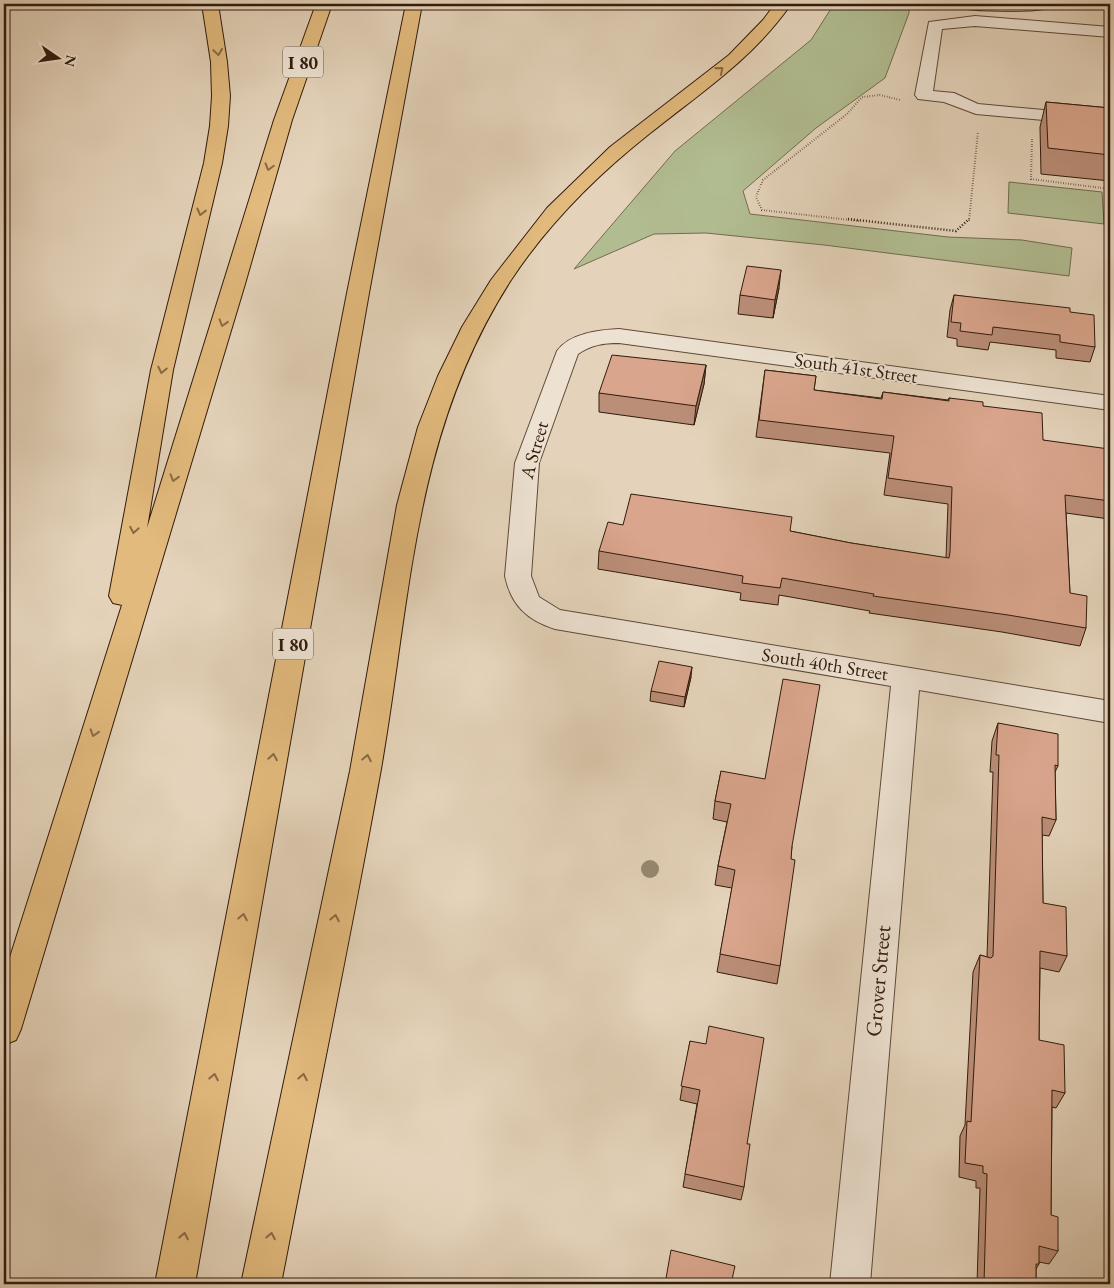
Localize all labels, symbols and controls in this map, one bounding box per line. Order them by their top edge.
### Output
north arrow [32,32,82,82]
road number: I 80 [283,46,323,78]
one-way arrow [212,48,222,56]
text: N [60,53,81,69]
one-way arrow [715,67,724,76]
one-way arrow [264,163,274,171]
one-way arrow [196,208,207,217]
one-way arrow [218,318,228,327]
street label: South 41st Street [793,347,919,389]
one-way arrow [158,366,168,374]
street label: A Street [514,418,554,483]
one-way arrow [170,473,180,482]
one-way arrow [129,526,139,534]
road number: I 80 [273,629,313,660]
street label: South 40th Street [760,642,890,686]
one-way arrow [90,729,100,737]
one-way arrow [267,753,277,761]
one-way arrow [361,754,371,763]
one-way arrow [238,912,248,921]
one-way arrow [329,913,340,922]
street label: Grover Street [859,924,897,1038]
one-way arrow [208,1072,218,1081]
one-way arrow [297,1073,308,1082]
one-way arrow [178,1232,188,1241]
one-way arrow [265,1232,276,1241]

